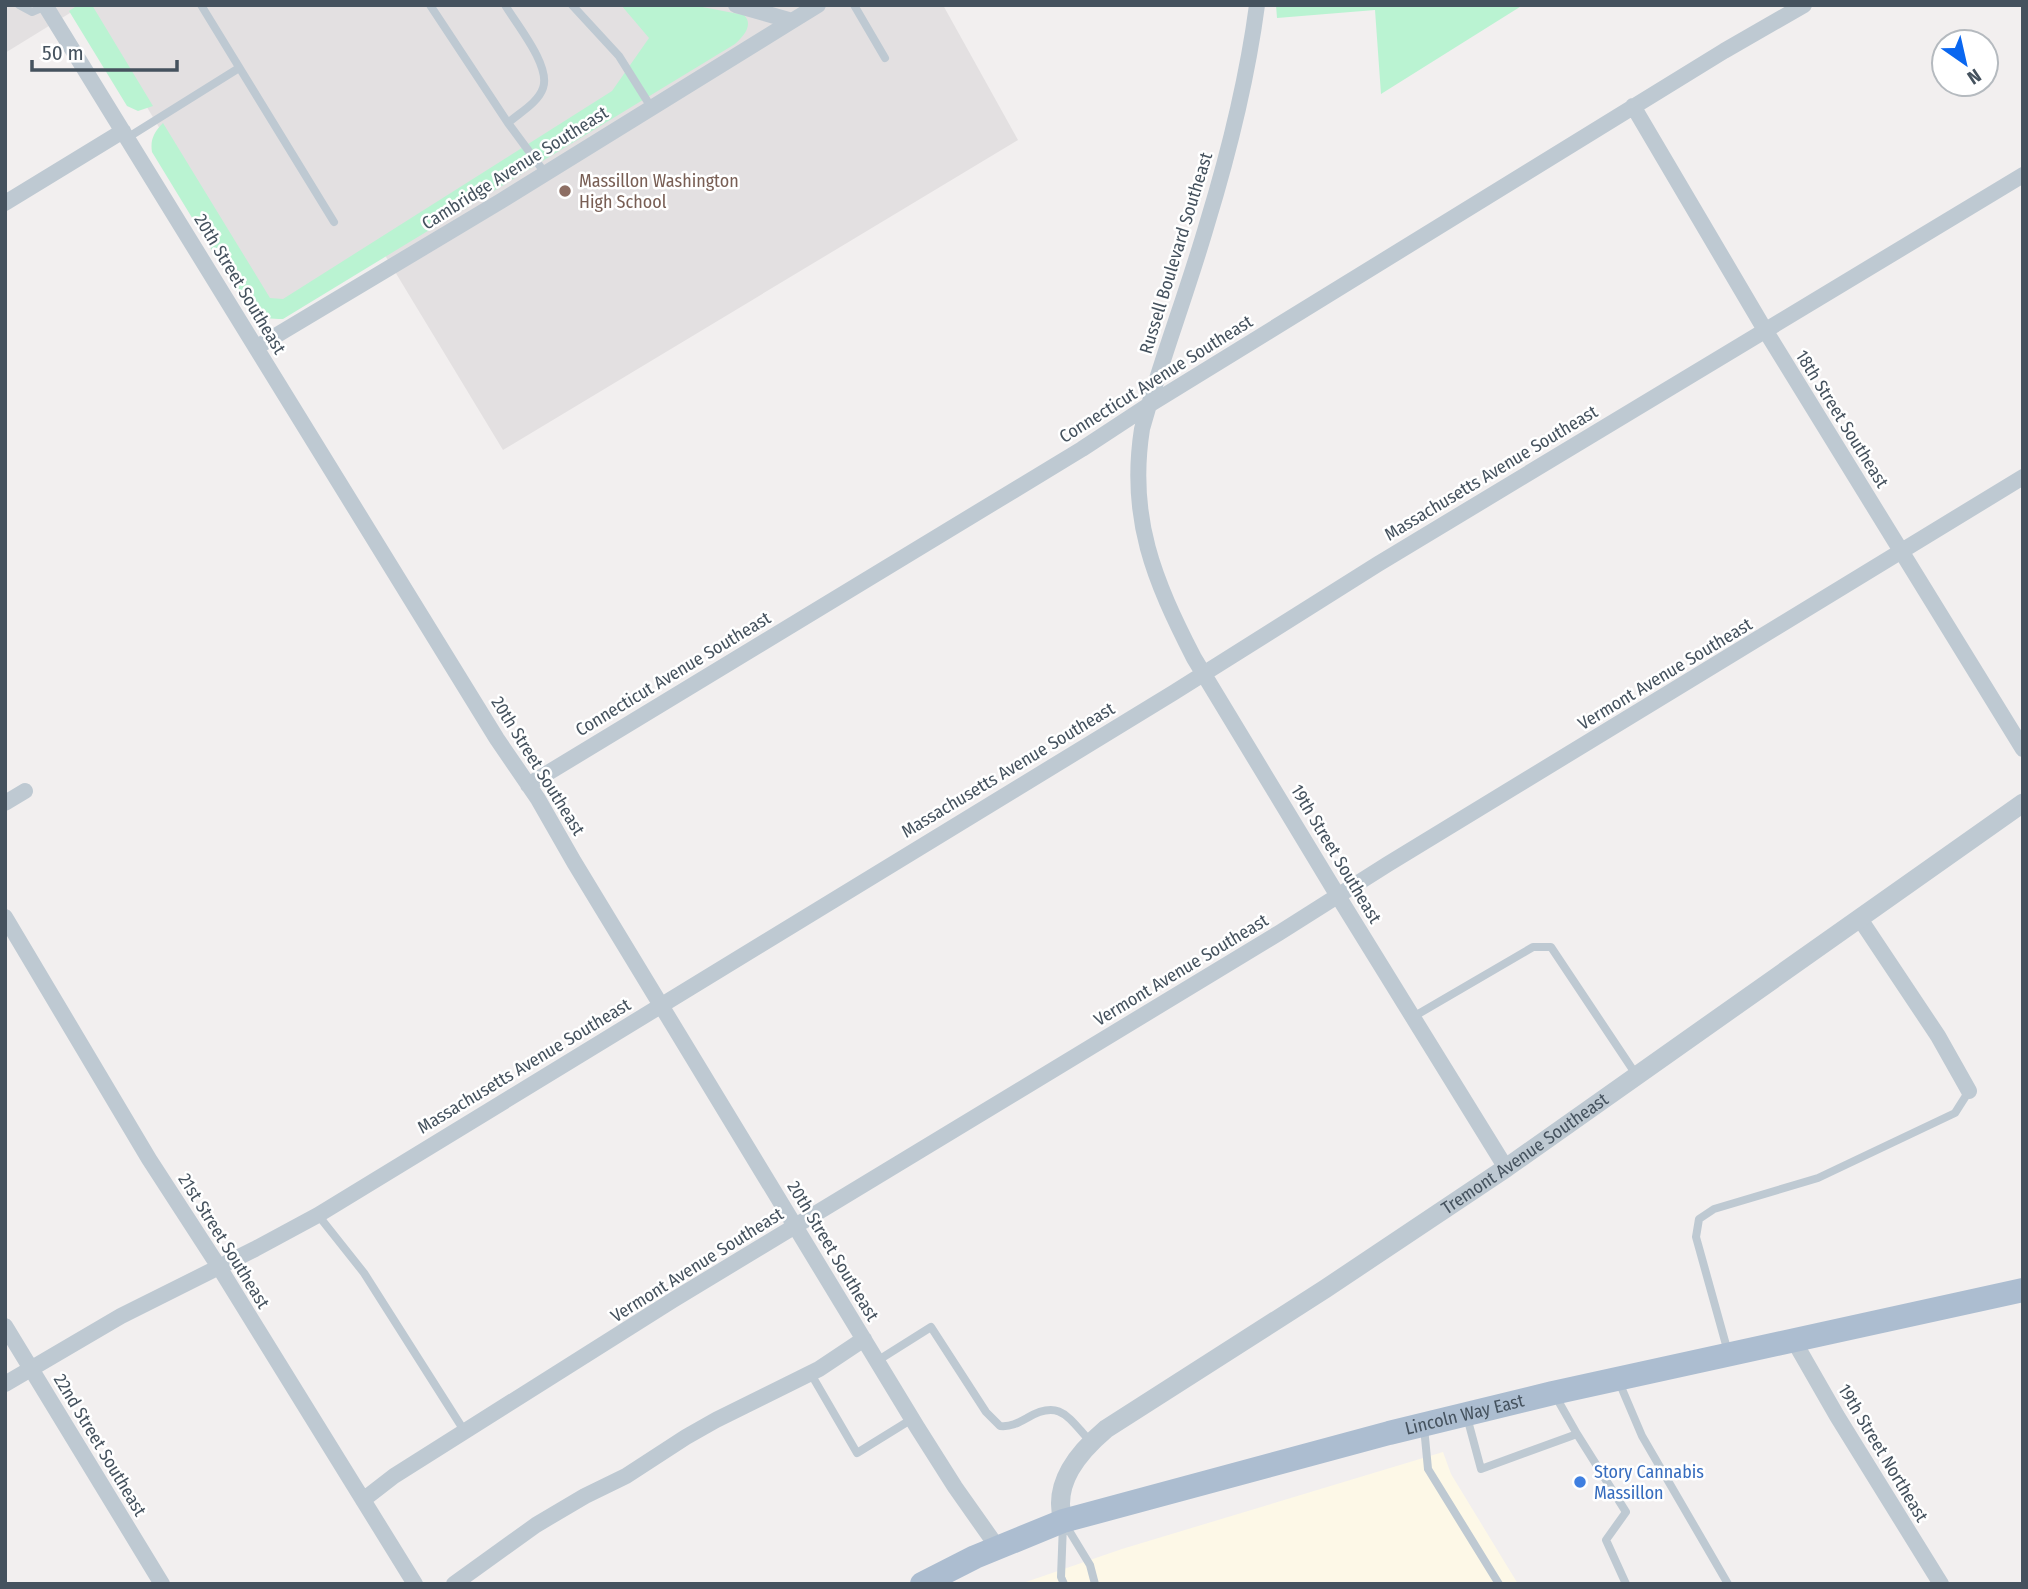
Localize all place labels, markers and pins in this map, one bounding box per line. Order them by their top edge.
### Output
place label: Massillon Washington High School [579,170,739,213]
marker: Massillon Washington High School [557,183,573,199]
place label: Story Cannabis Massillon [1594,1461,1704,1504]
marker: Story Cannabis Massillon [1572,1474,1588,1490]

